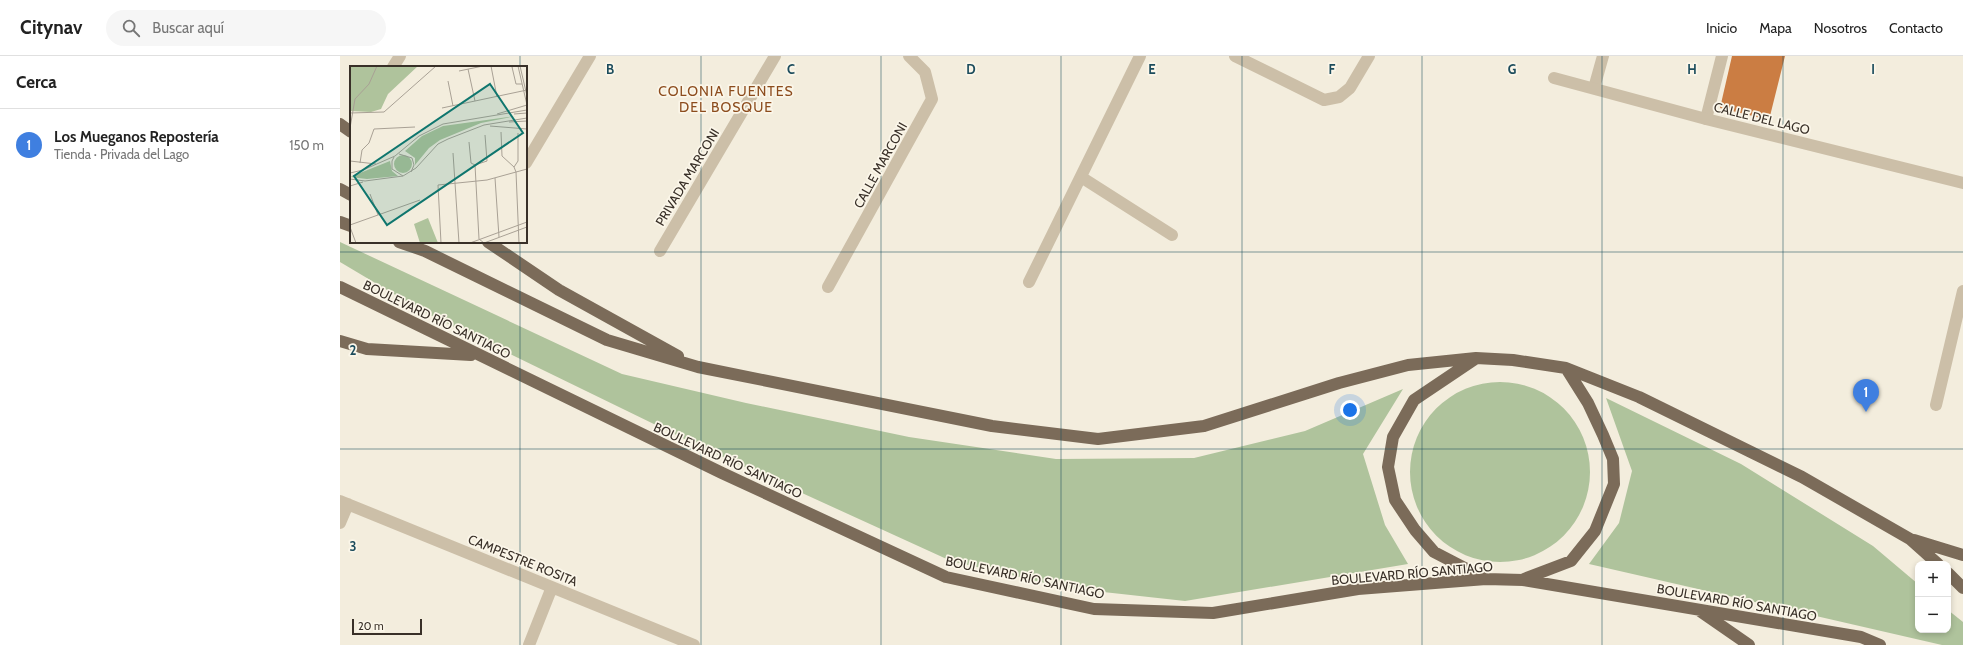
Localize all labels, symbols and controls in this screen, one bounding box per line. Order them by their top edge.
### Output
search box [106,10,386,46]
text: Citynav [20,16,82,39]
icon: search [120,17,142,39]
text: Buscar aquí [152,19,224,37]
text: Inicio [1706,19,1737,37]
text: Mapa [1759,19,1792,37]
text: Nosotros [1814,19,1867,37]
text: Contacto [1889,19,1943,37]
text: B [606,61,614,77]
text: C [787,61,795,77]
text: D [966,61,976,77]
text: E [1148,61,1156,77]
text: F [1329,61,1336,77]
text: G [1508,61,1517,77]
text: H [1687,61,1697,77]
text: I [1871,61,1875,77]
inset map [350,66,527,243]
text: Cerca [16,72,57,92]
district label: COLONIA FUENTES DEL BOSQUE [658,82,794,116]
street label: CALLE DEL LAGO [1712,98,1812,138]
street label: CALLE MARCONI [850,119,910,211]
street label: PRIVADA MARCONI [652,125,722,229]
text: Los Mueganos Repostería [54,128,219,146]
text: 1 [27,137,31,153]
text: 150 m [289,137,324,153]
text: Tienda · Privada del Lago [54,146,189,162]
street label: BOULEVARD RÍO SANTIAGO [361,275,514,362]
text: 2 [350,342,357,358]
pin: 1 [1853,379,1879,412]
your location [1340,400,1360,420]
street label: BOULEVARD RÍO SANTIAGO [651,418,805,502]
street label: CAMPESTRE ROSITA [466,531,580,589]
text: 3 [349,538,357,554]
street label: BOULEVARD RÍO SANTIAGO [944,551,1106,602]
street label: BOULEVARD RÍO SANTIAGO [1330,557,1493,588]
map controls [1915,561,1951,633]
button: + [1915,561,1951,597]
street label: BOULEVARD RÍO SANTIAGO [1656,579,1818,624]
button: − [1915,597,1951,633]
scale bar [352,617,422,636]
text: 20 m [358,619,384,633]

